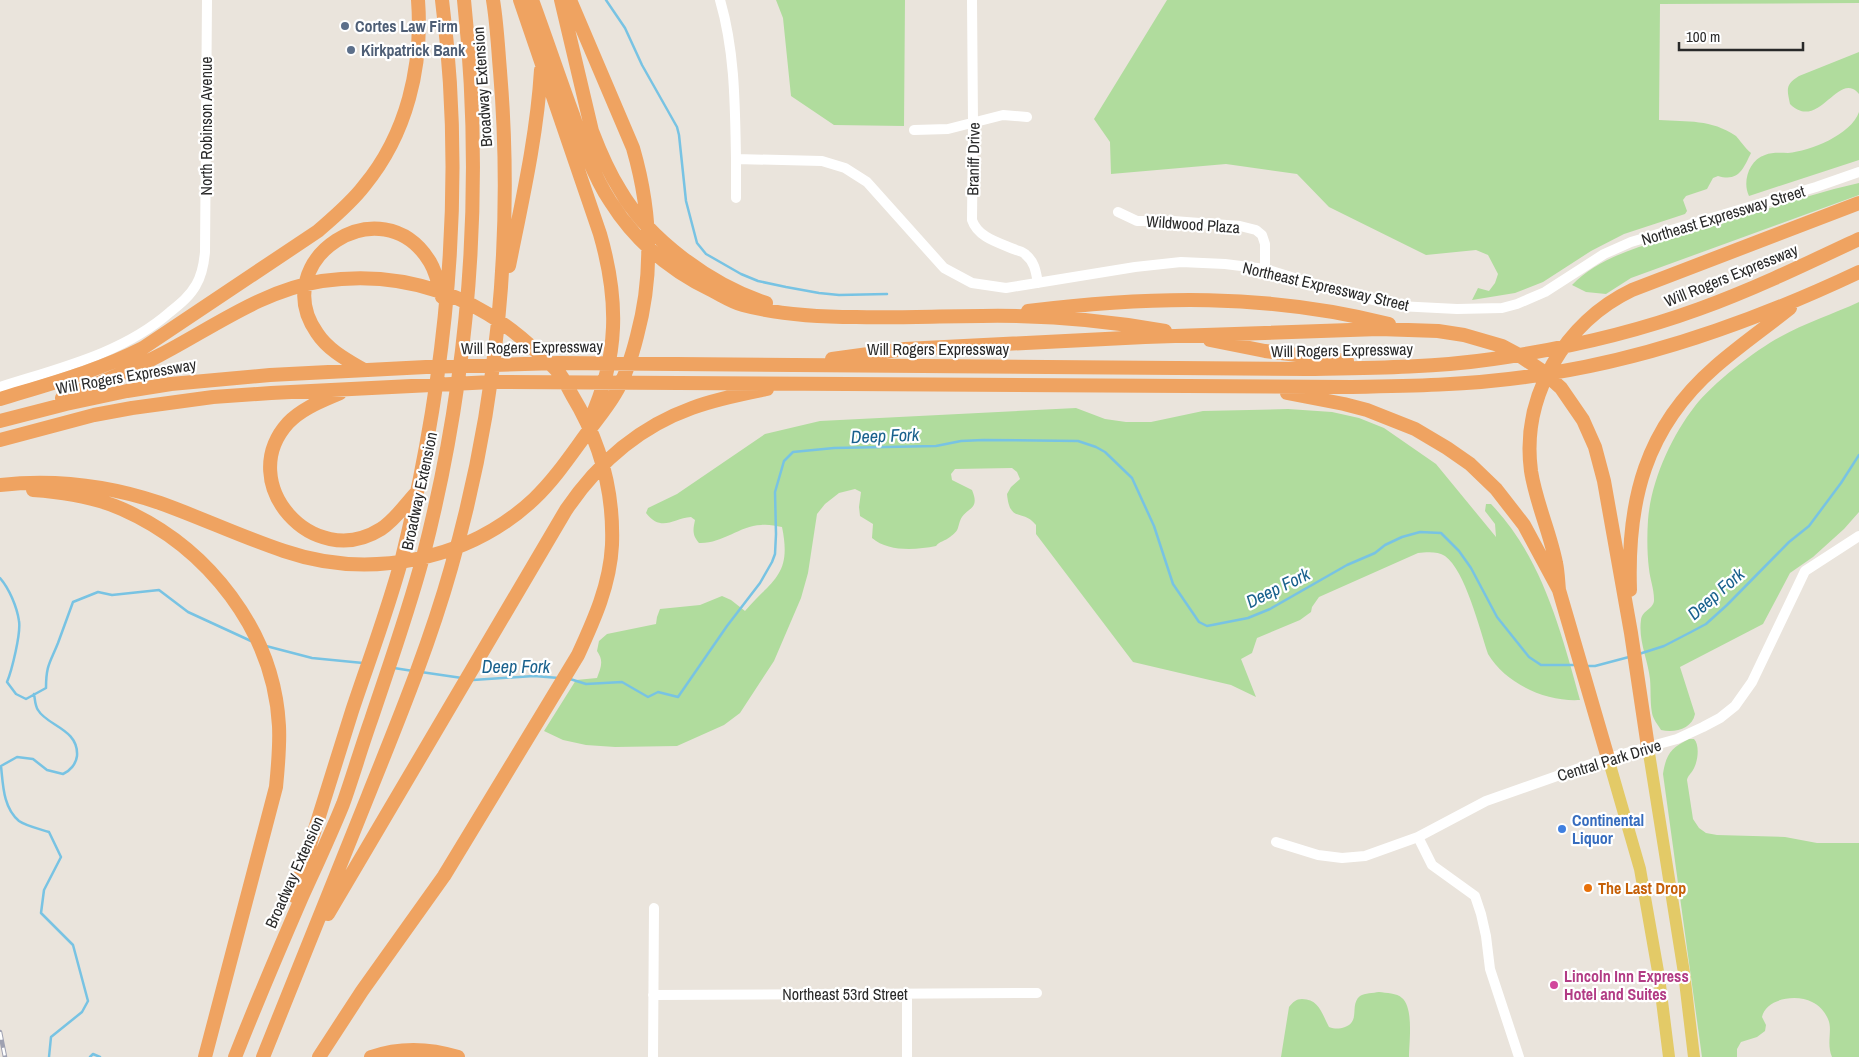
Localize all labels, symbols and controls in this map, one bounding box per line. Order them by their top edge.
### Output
place label: Cortes Law Firm [355,15,458,37]
marker: Cortes Law Firm [339,20,351,32]
scale bar [1679,20,1803,52]
street label: Broadway Extension [467,26,497,148]
text: 100 m [1686,26,1720,47]
place label: Kirkpatrick Bank [361,39,466,61]
marker: Kirkpatrick Bank [345,44,357,56]
street label: North Robinson Avenue [195,56,217,196]
street label: Braniff Drive [961,122,985,196]
street label: Northeast Expressway Street [1639,180,1808,250]
street label: Wildwood Plaza [1145,210,1241,238]
street label: Will Rogers Expressway [1661,238,1801,312]
street label: Northeast Expressway Street [1241,256,1412,316]
street label: Will Rogers Expressway [461,335,604,359]
street label: Will Rogers Expressway [867,338,1010,360]
street label: Will Rogers Expressway [1271,338,1414,362]
street label: Will Rogers Expressway [54,353,198,399]
water label: Deep Fork [850,422,920,449]
street label: Broadway Extension [396,430,442,552]
water label: Deep Fork [1242,561,1315,614]
water label: Deep Fork [1682,561,1750,625]
water label: Deep Fork [482,654,551,679]
street label: Central Park Drive [1554,734,1664,786]
place label: Continental Liquor [1572,809,1644,849]
street label: Broadway Extension [259,813,329,931]
marker: Continental Liquor [1556,823,1568,835]
place label: The Last Drop [1598,877,1686,899]
marker: The Last Drop [1582,882,1594,894]
place label: Lincoln Inn Express Hotel and Suites [1564,965,1689,1005]
marker: Lincoln Inn Express Hotel and Suites [1548,979,1560,991]
street label: Northeast 53rd Street [782,983,908,1005]

